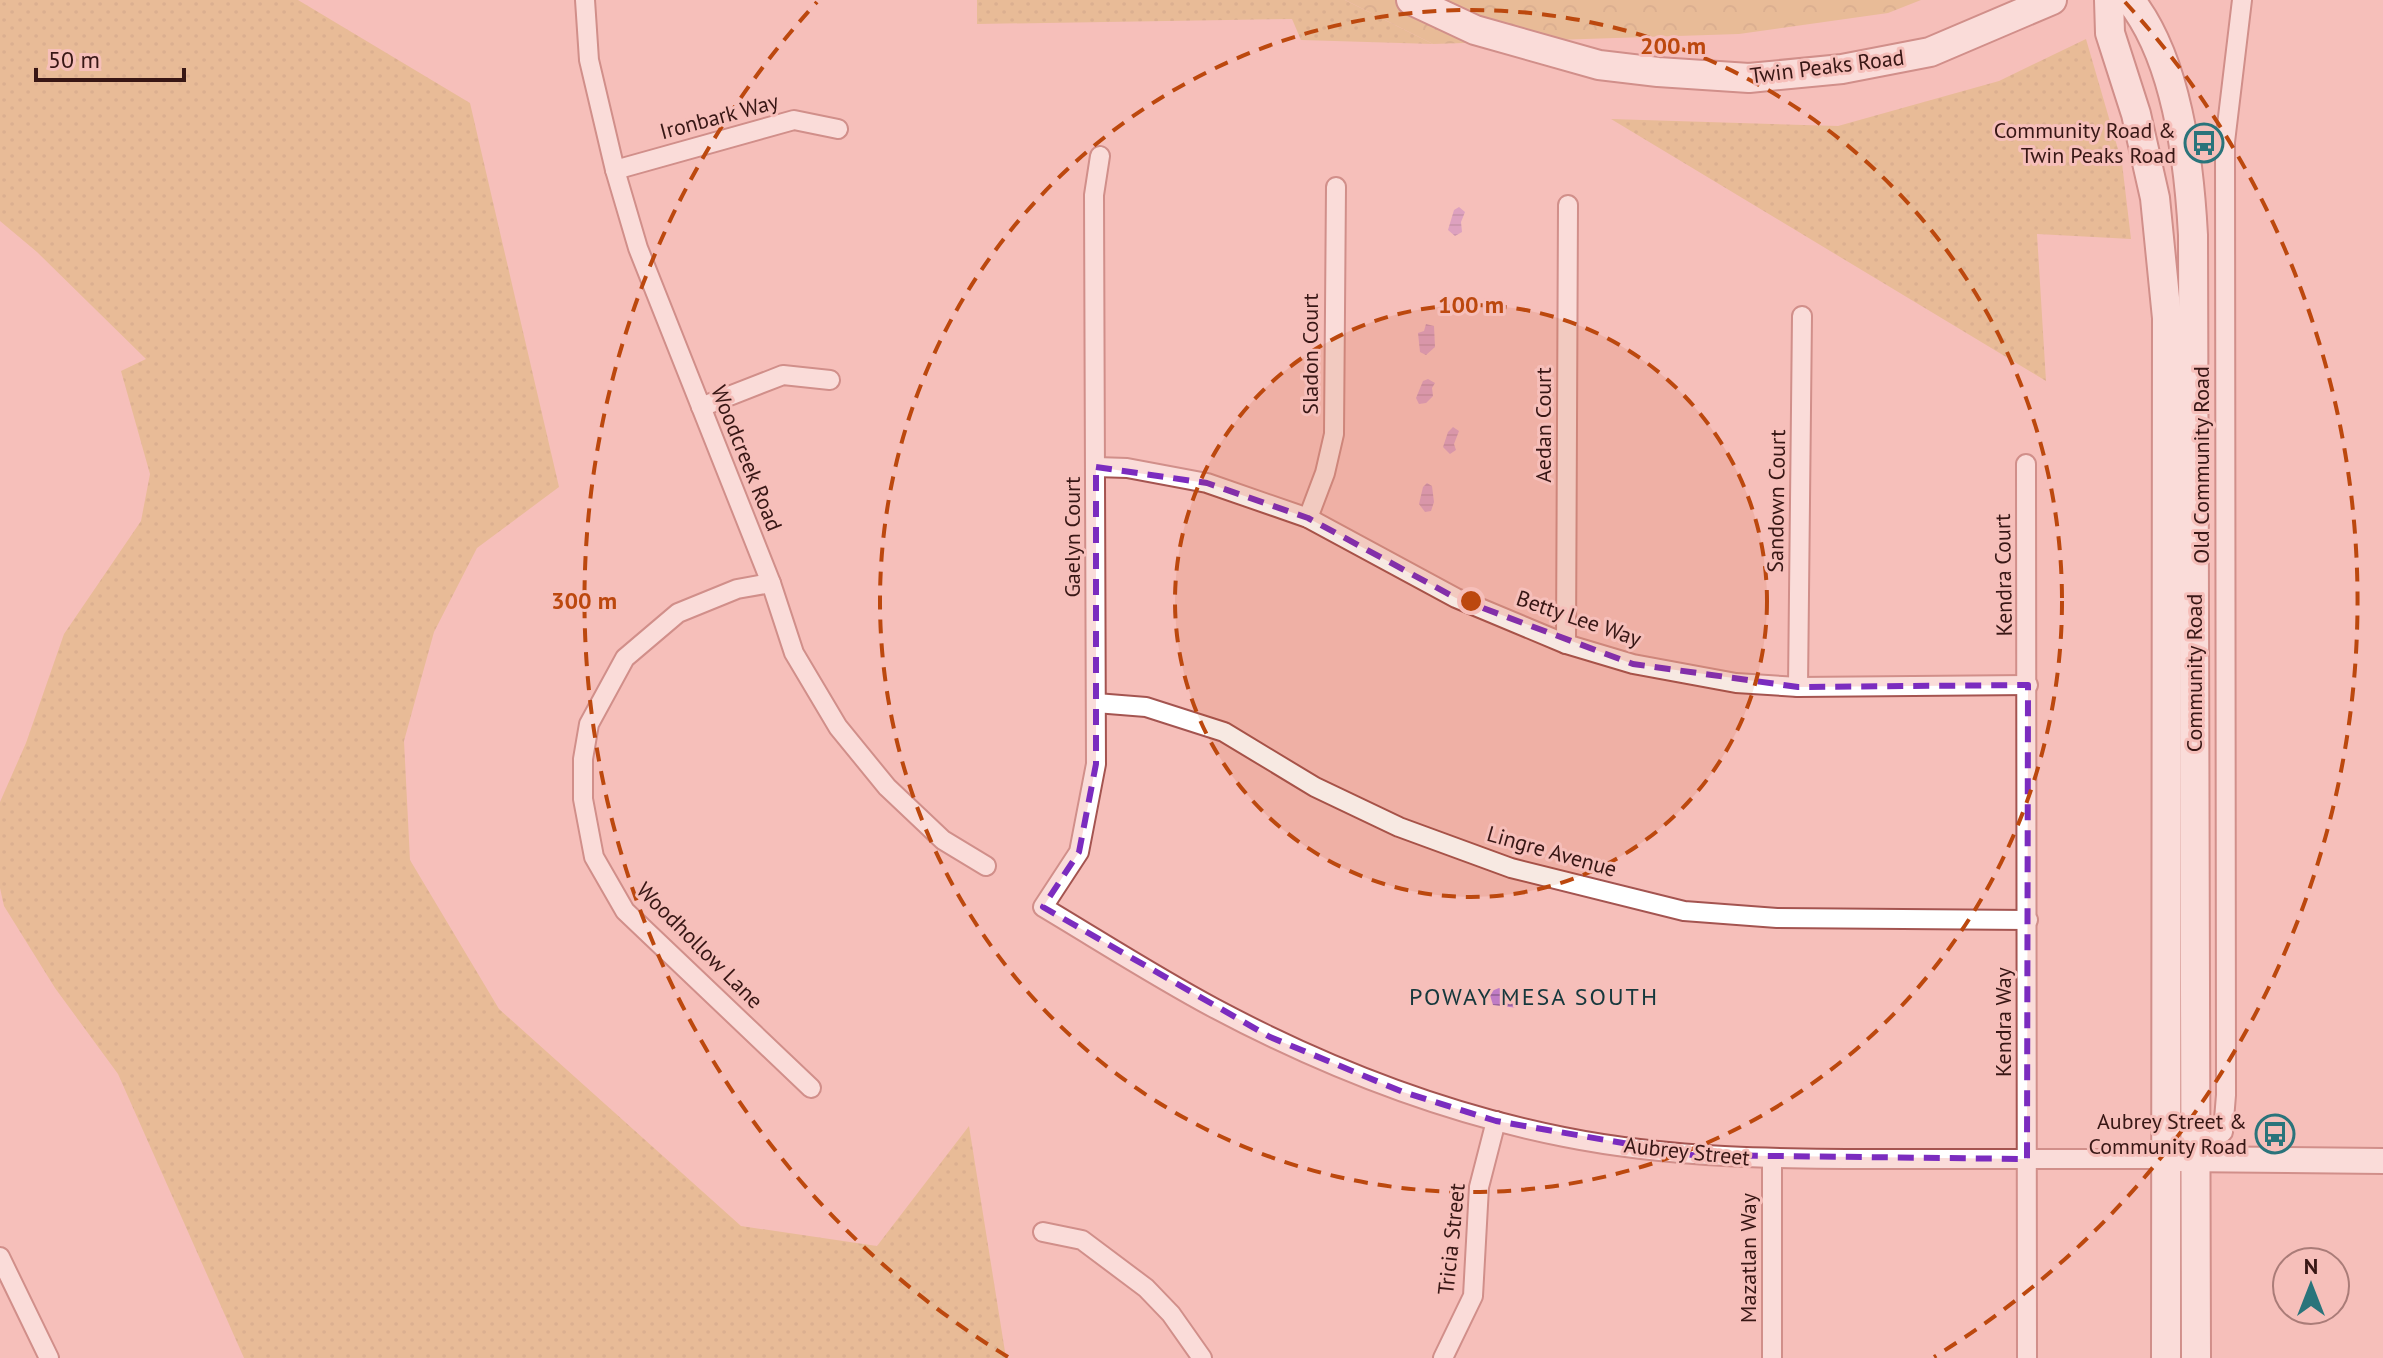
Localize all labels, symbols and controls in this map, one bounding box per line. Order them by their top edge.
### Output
text: 200 m [1640,30,1706,61]
scale bar [36,32,184,82]
street label: Twin Peaks Road [1748,43,1906,89]
text: 50 m [48,44,100,75]
street label: Ironbark Way [657,87,782,145]
place label: Community Road & Twin Peaks Road [1994,116,2176,169]
bus stop icon: Community Road & Twin Peaks Road [2183,122,2225,164]
text: 100 m [1438,289,1504,320]
street label: Sladon Court [1296,293,1324,415]
street label: Old Community Road [2187,366,2215,564]
street label: Aedan Court [1529,367,1557,483]
street label: Woodcreek Road [705,381,789,535]
street label: Sandown Court [1761,429,1791,573]
street label: Gaelyn Court [1058,476,1086,598]
street label: Kendra Court [1988,513,2018,637]
street label: Betty Lee Way [1513,584,1646,653]
text: 300 m [551,585,617,616]
centre of rings [1457,587,1485,615]
street label: Community Road [2180,594,2208,752]
street label: Lingre Avenue [1484,819,1620,883]
street label: Woodhollow Lane [631,876,769,1014]
street label: Kendra Way [1989,966,2017,1077]
district label: POWAY MESA SOUTH [1409,981,1659,1012]
place label: Aubrey Street & Community Road [2089,1107,2247,1160]
bus stop icon: Aubrey Street & Community Road [2254,1113,2296,1155]
street label: Aubrey Street [1623,1130,1752,1172]
street label: Tricia Street [1431,1181,1471,1296]
street label: Mazatlan Way [1734,1192,1762,1323]
north arrow [2271,1246,2351,1326]
text: N [2304,1252,2318,1280]

